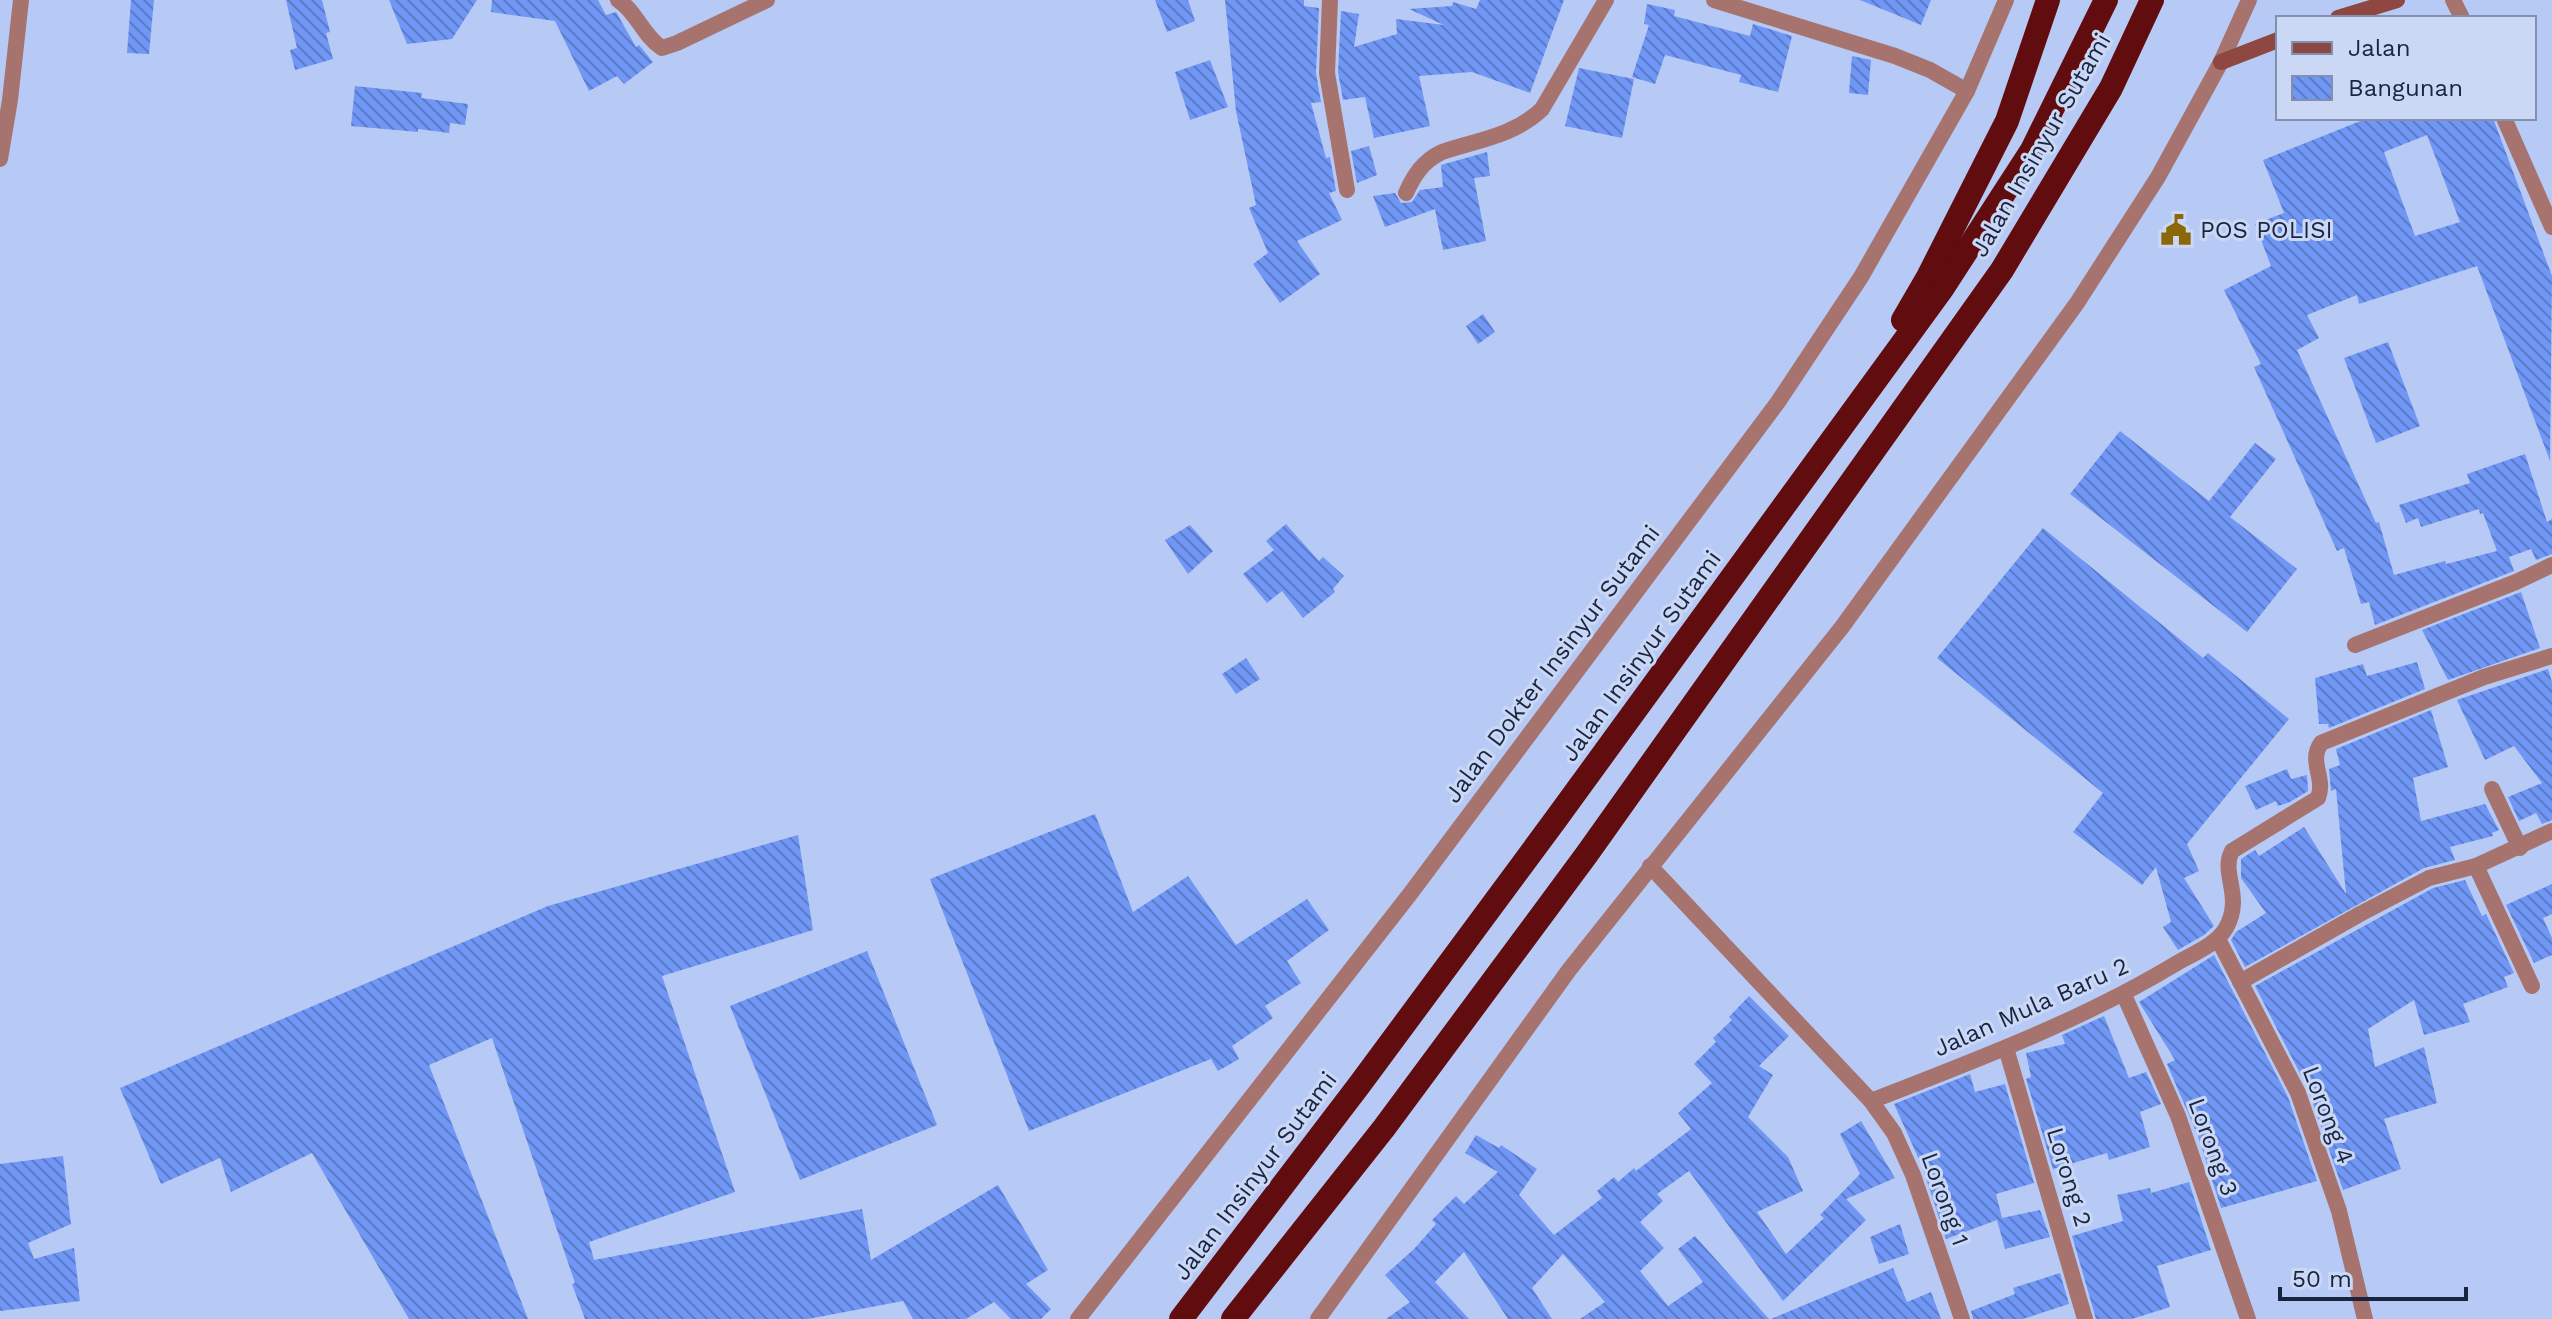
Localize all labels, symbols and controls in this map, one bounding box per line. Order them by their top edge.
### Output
legend [2276,16,2536,120]
street label: Jalan Insinyur Sutami [1965,28,2117,262]
text: Jalan [2348,34,2411,62]
text: Bangunan [2348,74,2463,102]
public building icon: POS POLISI [2159,213,2193,247]
place label: POS POLISI [2200,216,2333,244]
street label: Jalan Dokter Insinyur Sutami [1438,520,1666,808]
street label: Jalan Insinyur Sutami [1555,545,1727,767]
street label: Jalan Mula Baru 2 [1929,951,2133,1063]
street label: Lorong 4 [2297,1062,2359,1168]
street label: Jalan Insinyur Sutami [1167,1066,1343,1286]
street label: Lorong 3 [2182,1094,2244,1200]
street label: Lorong 2 [2041,1124,2097,1230]
street label: Lorong 1 [1915,1149,1975,1249]
scale bar [2280,1251,2466,1301]
text: 50 m [2292,1265,2352,1293]

